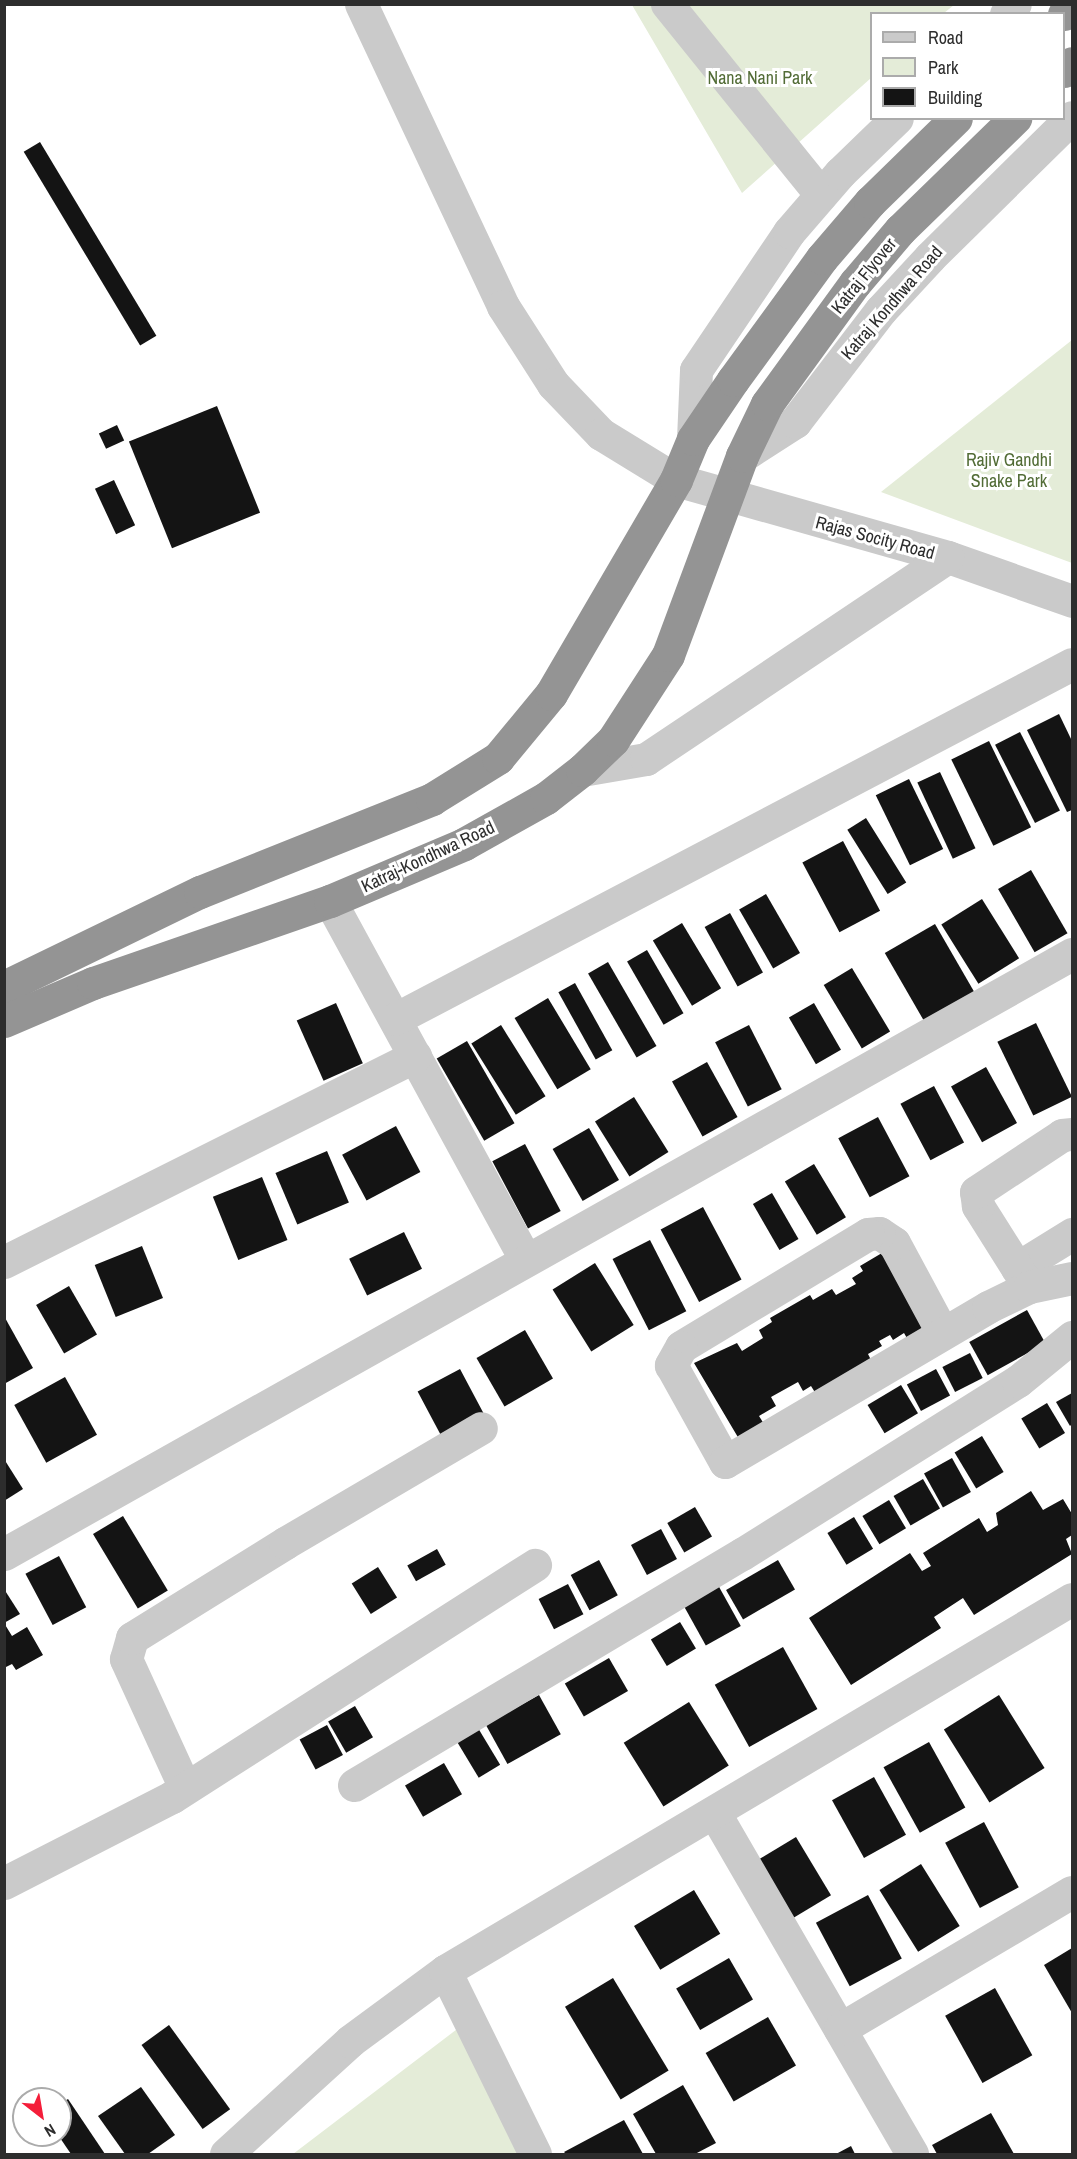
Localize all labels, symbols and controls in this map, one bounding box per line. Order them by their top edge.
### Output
legend [870,12,1065,120]
text: Road [928,25,963,50]
text: Park [928,55,958,80]
park label: Nana Nani Park [707,67,813,89]
text: Building [928,85,982,110]
street label: Katraj Flyover [827,234,901,318]
street label: Katraj Kondhwa Road [837,242,947,364]
park label: Rajiv Gandhi Snake Park [966,450,1052,492]
street label: Rajas Socity Road [813,512,937,564]
street label: Katraj-Kondhwa Road [358,817,498,897]
north arrow [12,2087,72,2147]
text: N [41,2119,60,2143]

